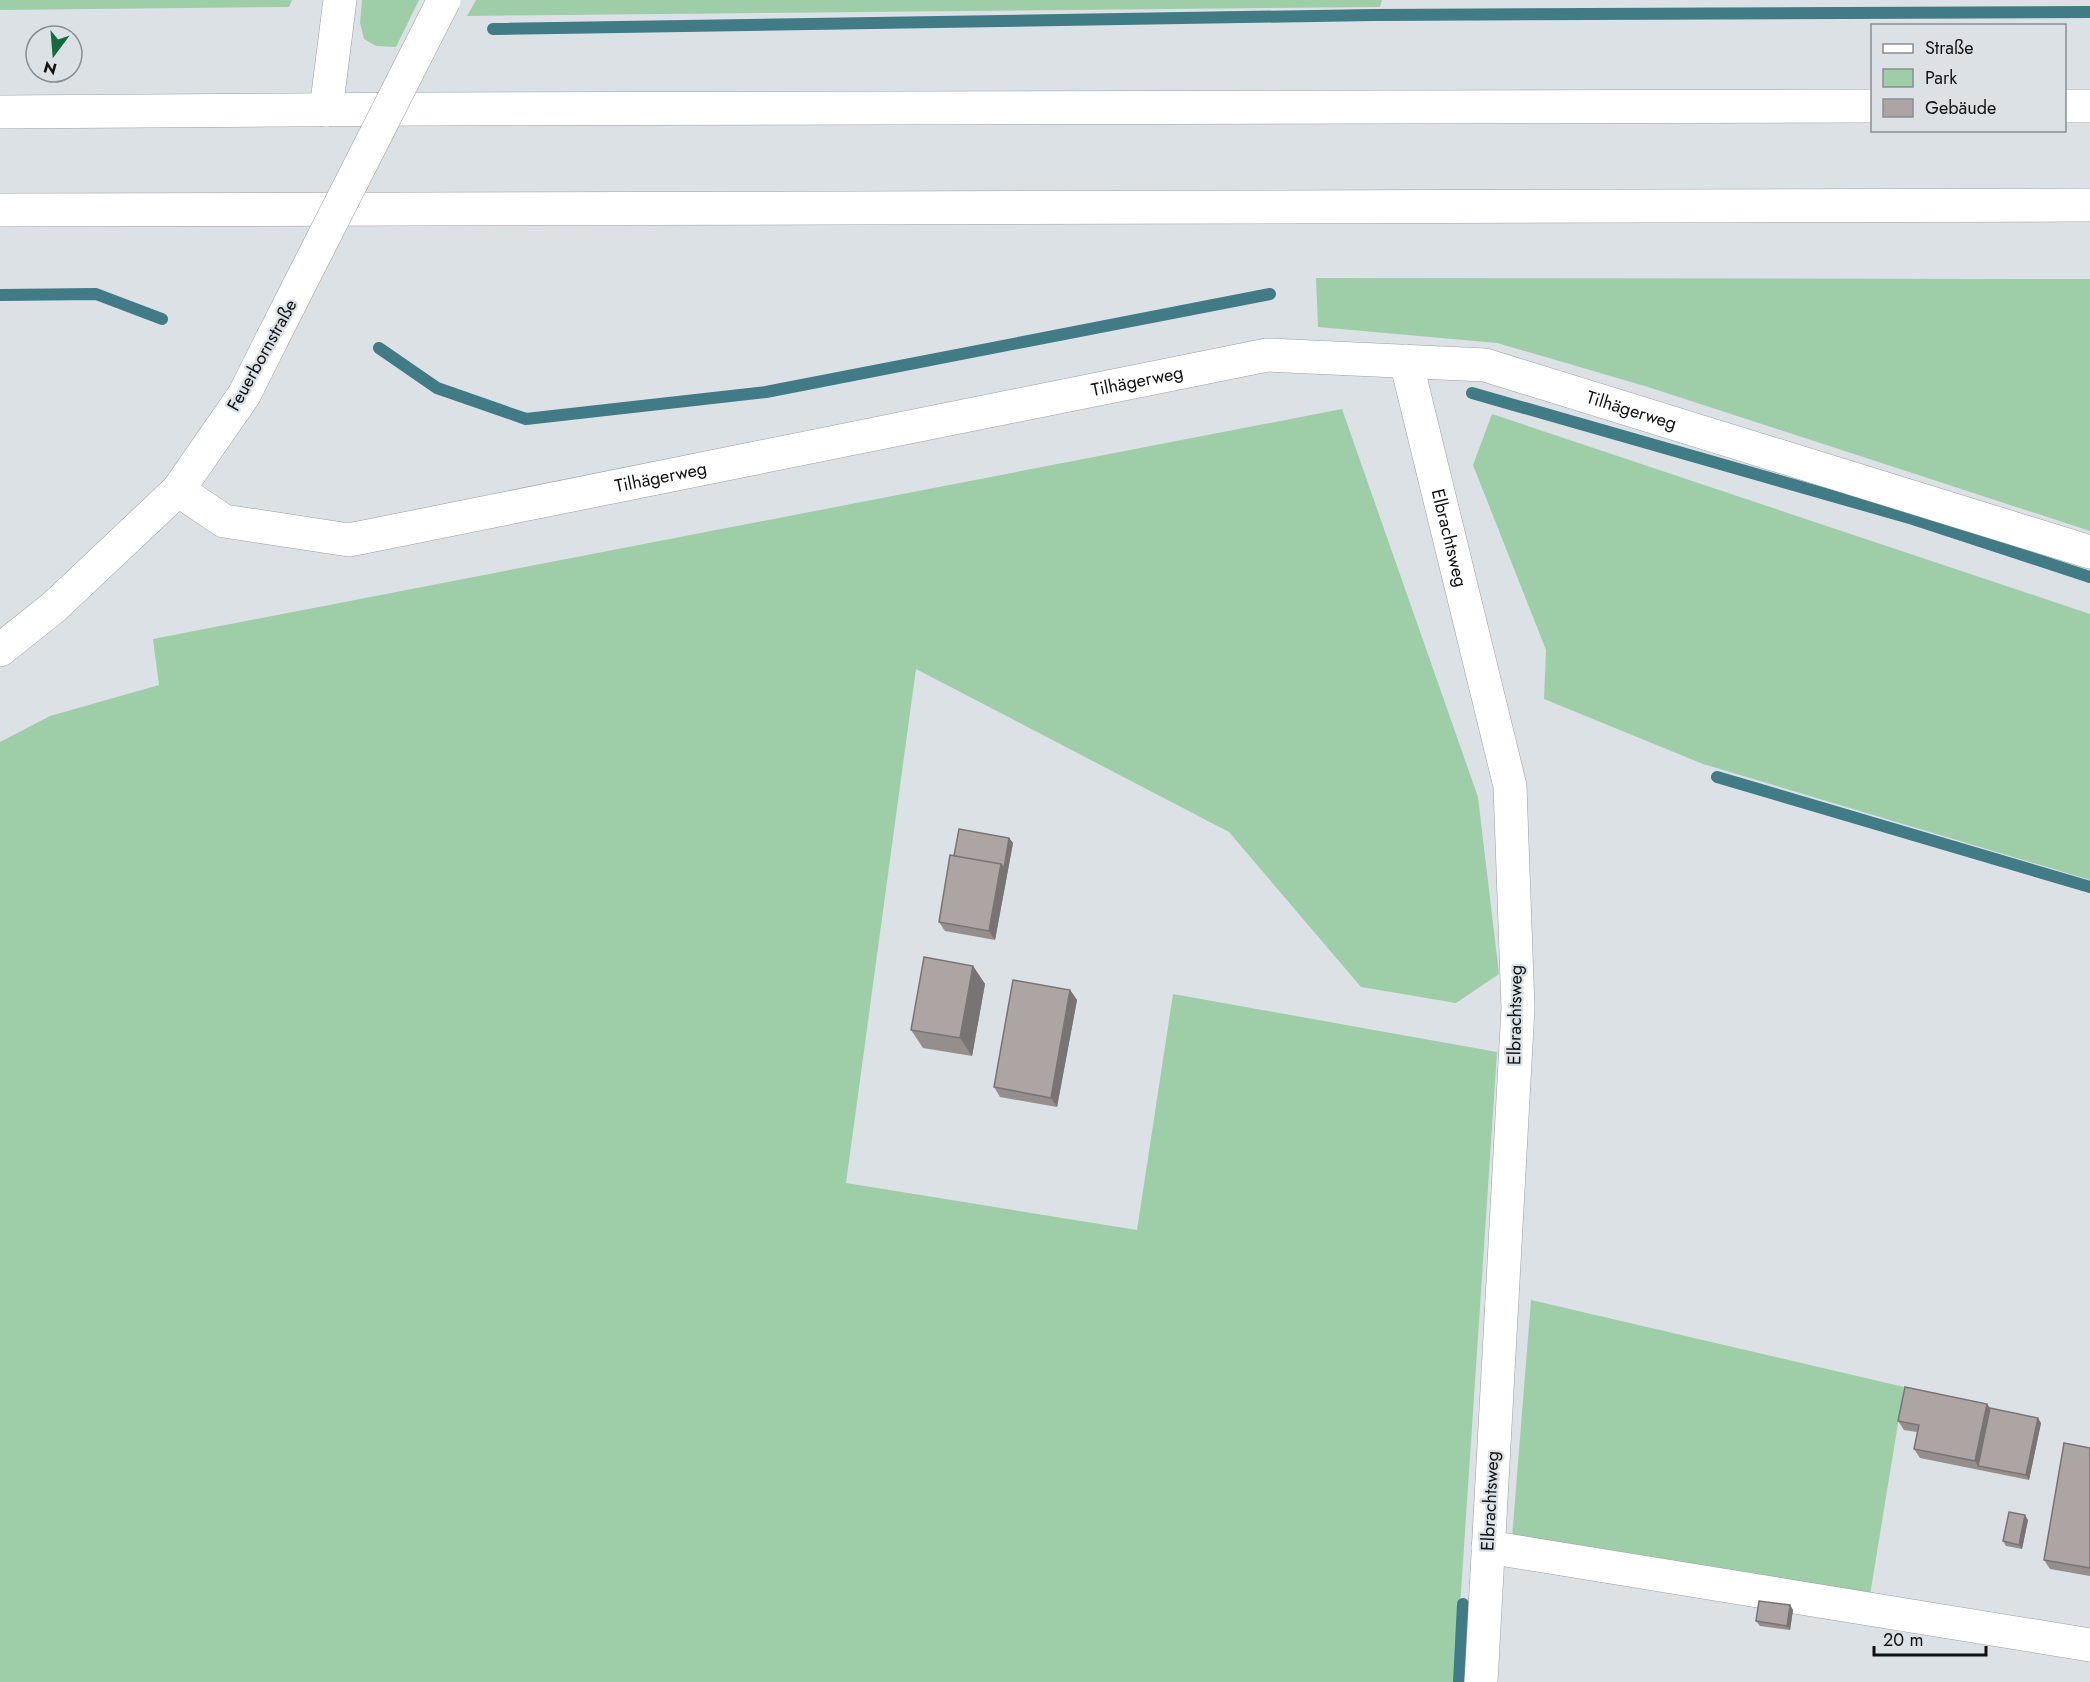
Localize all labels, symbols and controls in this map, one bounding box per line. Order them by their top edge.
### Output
north arrow [24,24,84,84]
legend [1871,24,2066,132]
text: Straße [1925,35,1973,61]
text: N [41,55,59,81]
text: Park [1925,65,1957,91]
text: Gebäude [1925,95,1996,121]
street label: Feuerbornstraße [221,294,303,416]
street label: Tilhägerweg [1089,359,1185,403]
street label: Tilhägerweg [1583,384,1680,436]
street label: Tilhägerweg [613,455,709,499]
street label: Elbrachtsweg [1425,486,1474,590]
street label: Elbrachtsweg [1501,965,1529,1065]
street label: Elbrachtsweg [1474,1450,1506,1552]
scale bar [1874,1619,1986,1657]
text: 20 m [1883,1627,1923,1653]

